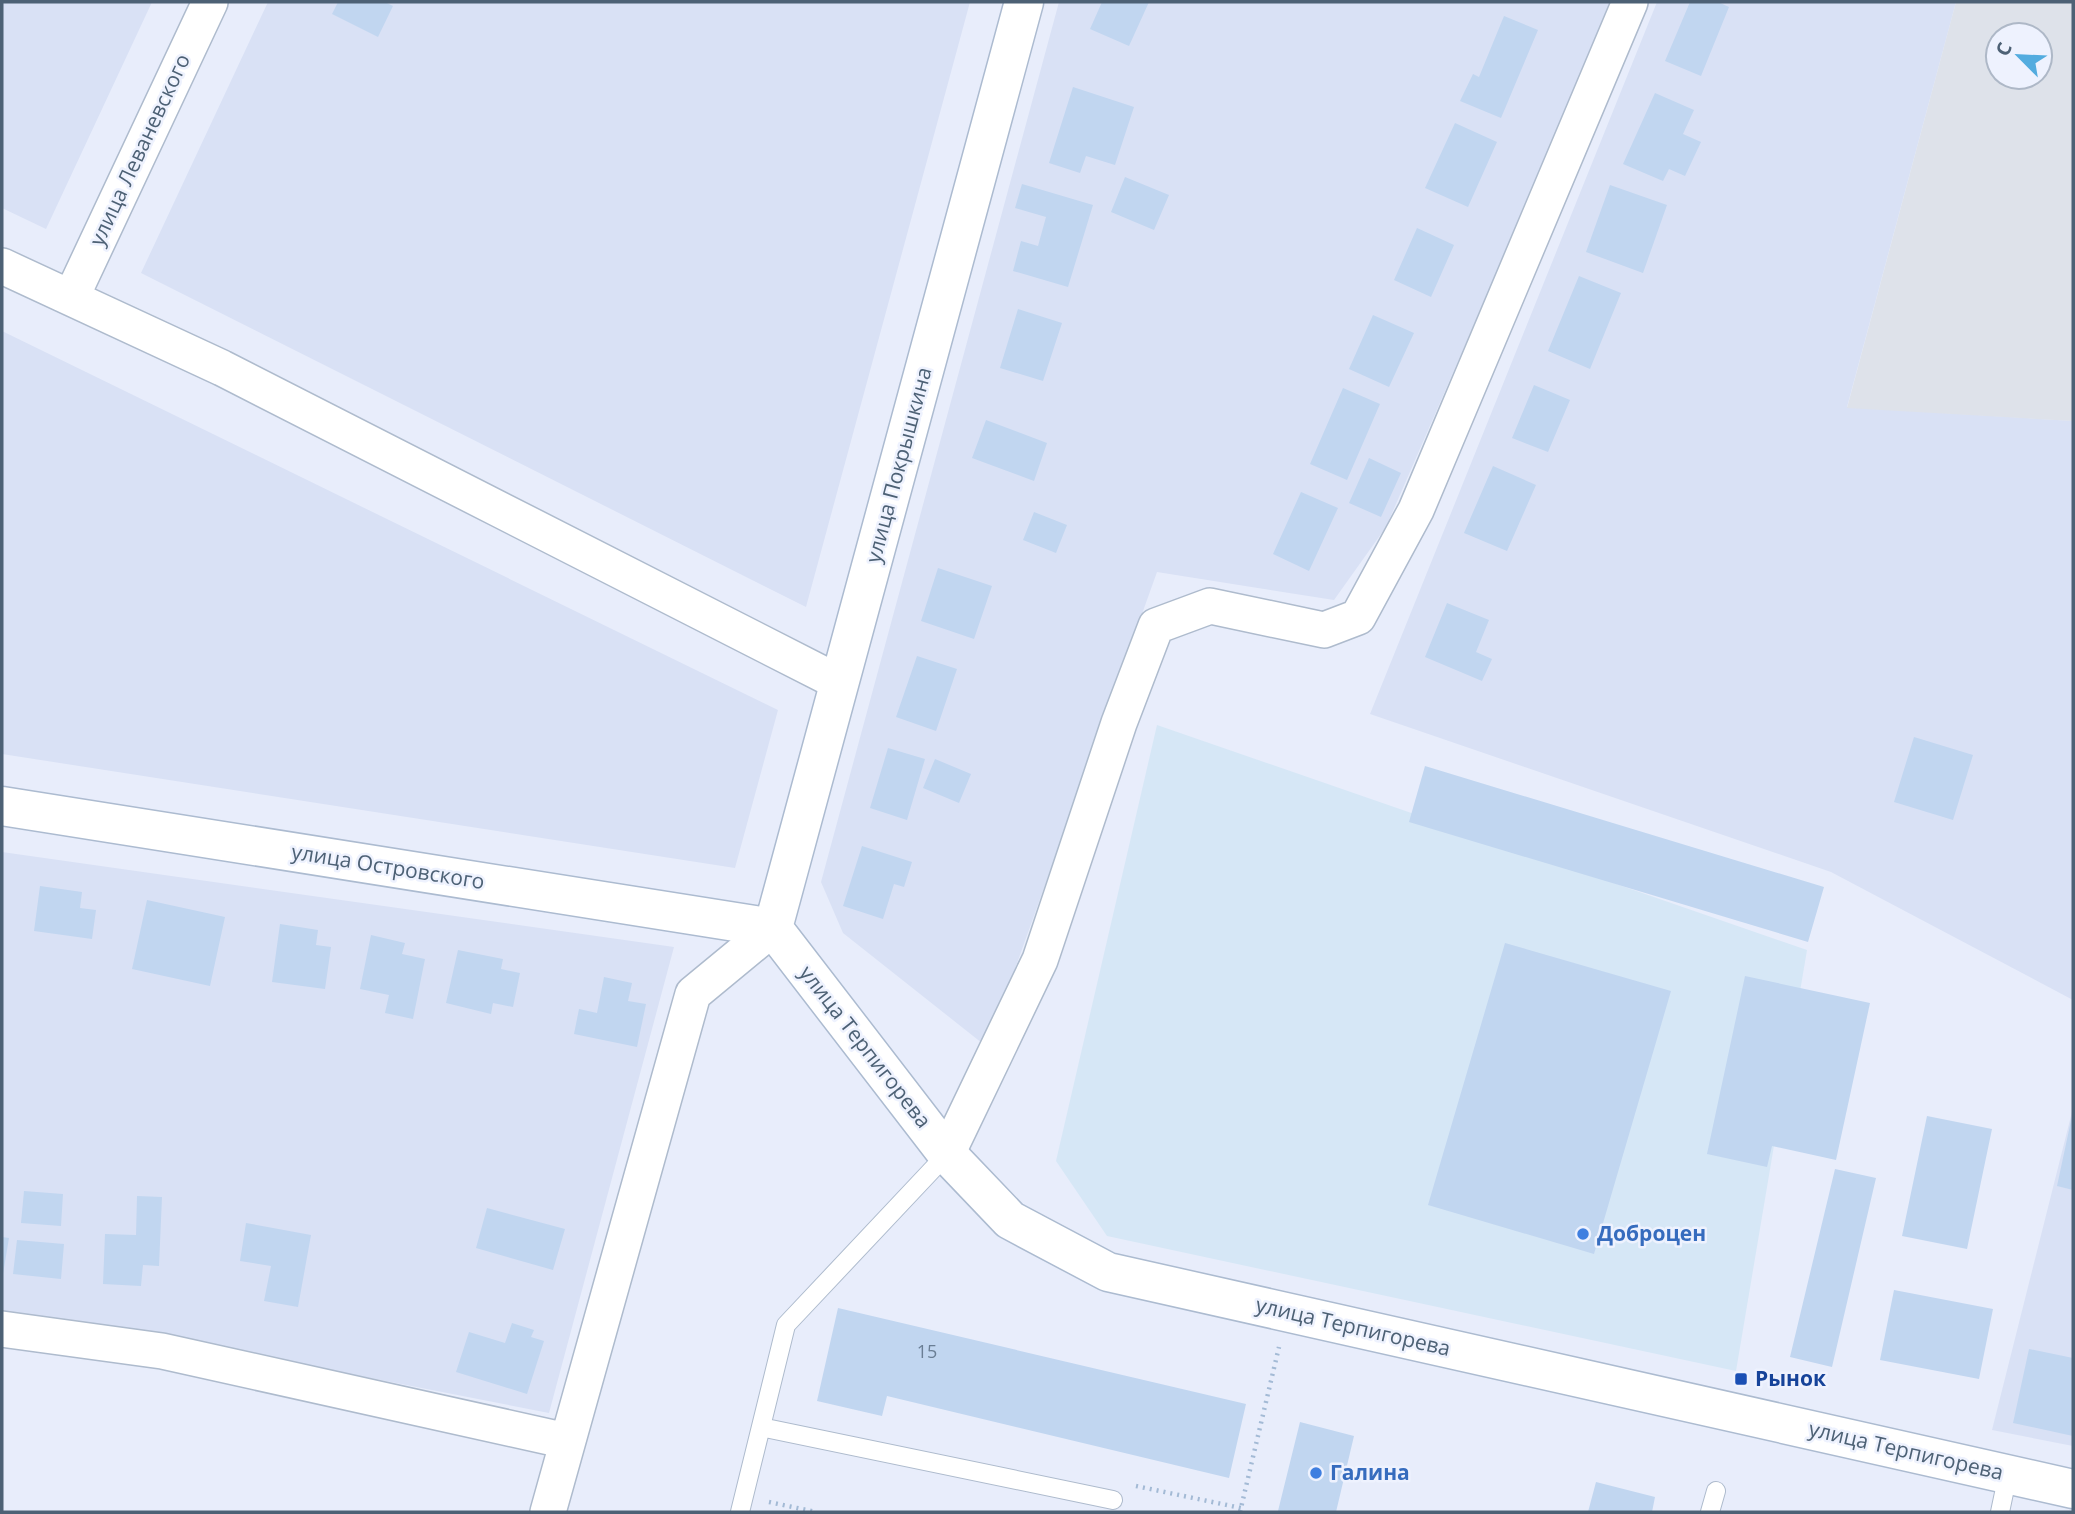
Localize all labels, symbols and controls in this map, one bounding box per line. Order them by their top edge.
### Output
north arrow [1984,21,2054,91]
text: С [1989,38,2018,60]
street label: улица Леваневского [82,49,196,250]
street label: улица Покрышкина [858,364,938,566]
street label: улица Островского [290,837,487,895]
street label: улица Терпигорева [794,959,938,1133]
place label: Доброцен [1597,1219,1706,1247]
marker: Доброцен [1575,1226,1591,1242]
street label: улица Терпигорева [1253,1290,1453,1362]
house number: 15 [917,1339,937,1363]
place label: Рынок [1755,1364,1826,1392]
marker: Рынок [1733,1371,1749,1387]
street label: улица Терпигорева [1806,1414,2006,1486]
place label: Галина [1330,1458,1410,1486]
marker: Галина [1308,1465,1324,1481]

